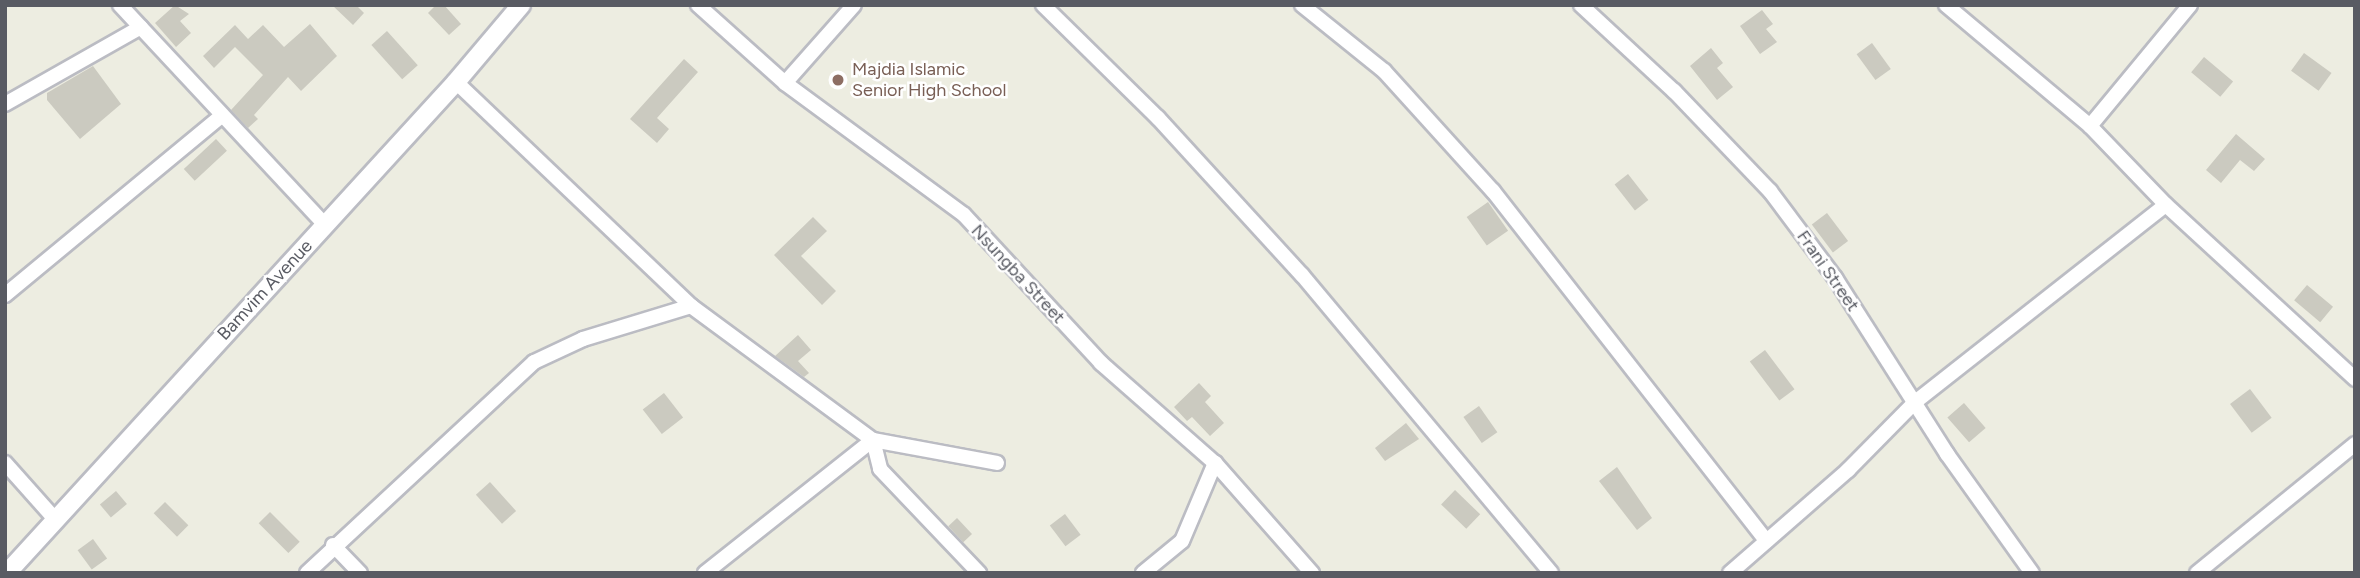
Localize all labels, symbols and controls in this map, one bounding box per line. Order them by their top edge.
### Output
place label: Majdia Islamic Senior High School [852,59,1006,102]
marker: Majdia Islamic Senior High School [830,72,846,88]
street label: Nsungba Street [967,220,1069,328]
street label: Frani Street [1792,226,1864,316]
street label: Bamvim Avenue [213,235,317,345]

